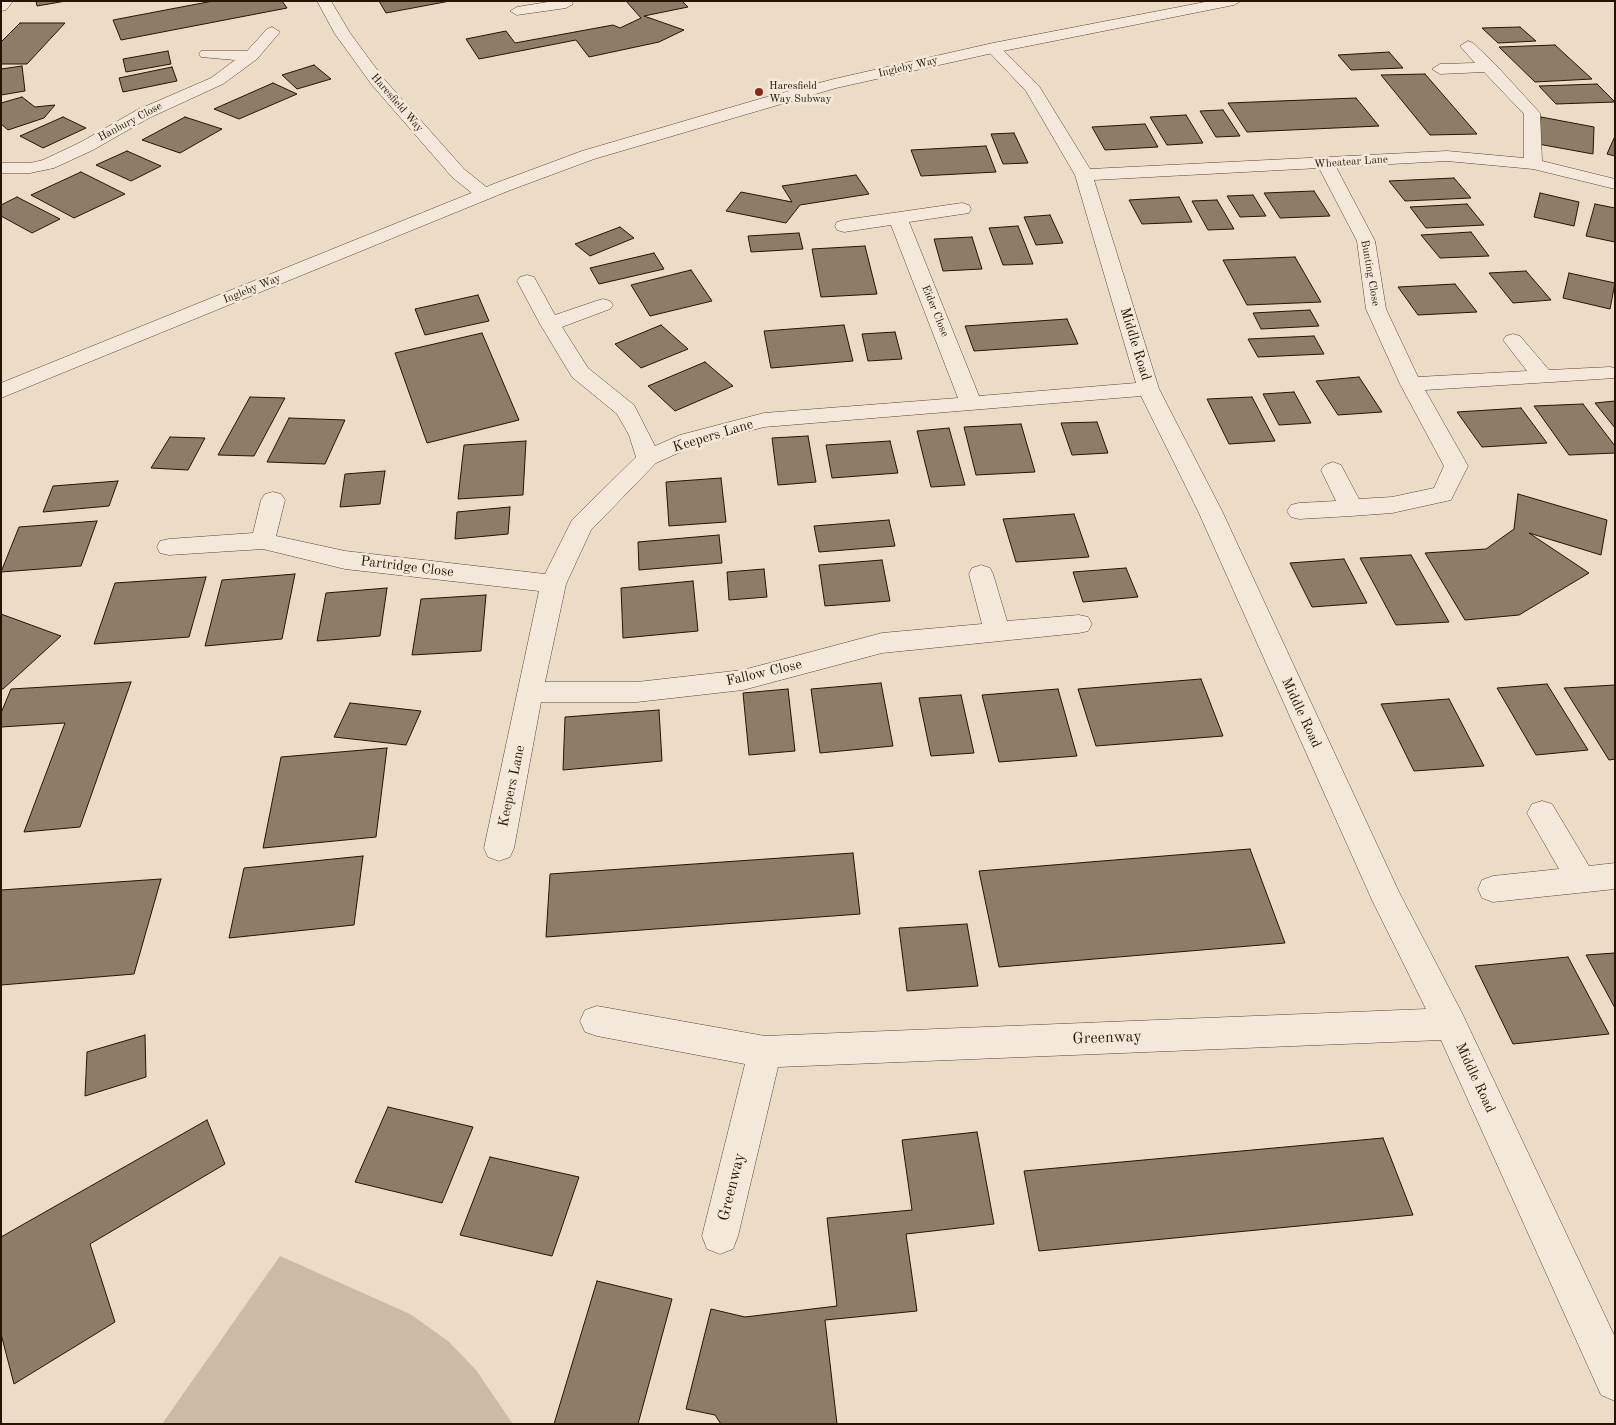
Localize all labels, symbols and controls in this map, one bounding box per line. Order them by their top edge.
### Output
street label: Ingleby Way [877,54,939,80]
street label: Haresfield Way [368,71,426,135]
place label: Haresfield Way Subway [769,79,831,105]
marker: Haresfield Way Subway [753,86,765,98]
street label: Hanbury Close [96,100,164,144]
street label: Wheatear Lane [1314,153,1388,171]
street label: Bunting Close [1358,239,1382,307]
street label: Ingleby Way [221,272,283,306]
street label: Eider Close [919,283,951,339]
street label: Middle Road [1116,305,1154,383]
street label: Keepers Lane [671,416,755,456]
street label: Partridge Close [359,553,455,581]
street label: Fallow Close [725,656,803,690]
street label: Middle Road [1277,675,1325,751]
street label: Keepers Lane [495,744,529,828]
street label: Greenway [1072,1027,1142,1049]
street label: Middle Road [1451,1040,1499,1116]
street label: Greenway [714,1151,750,1223]

